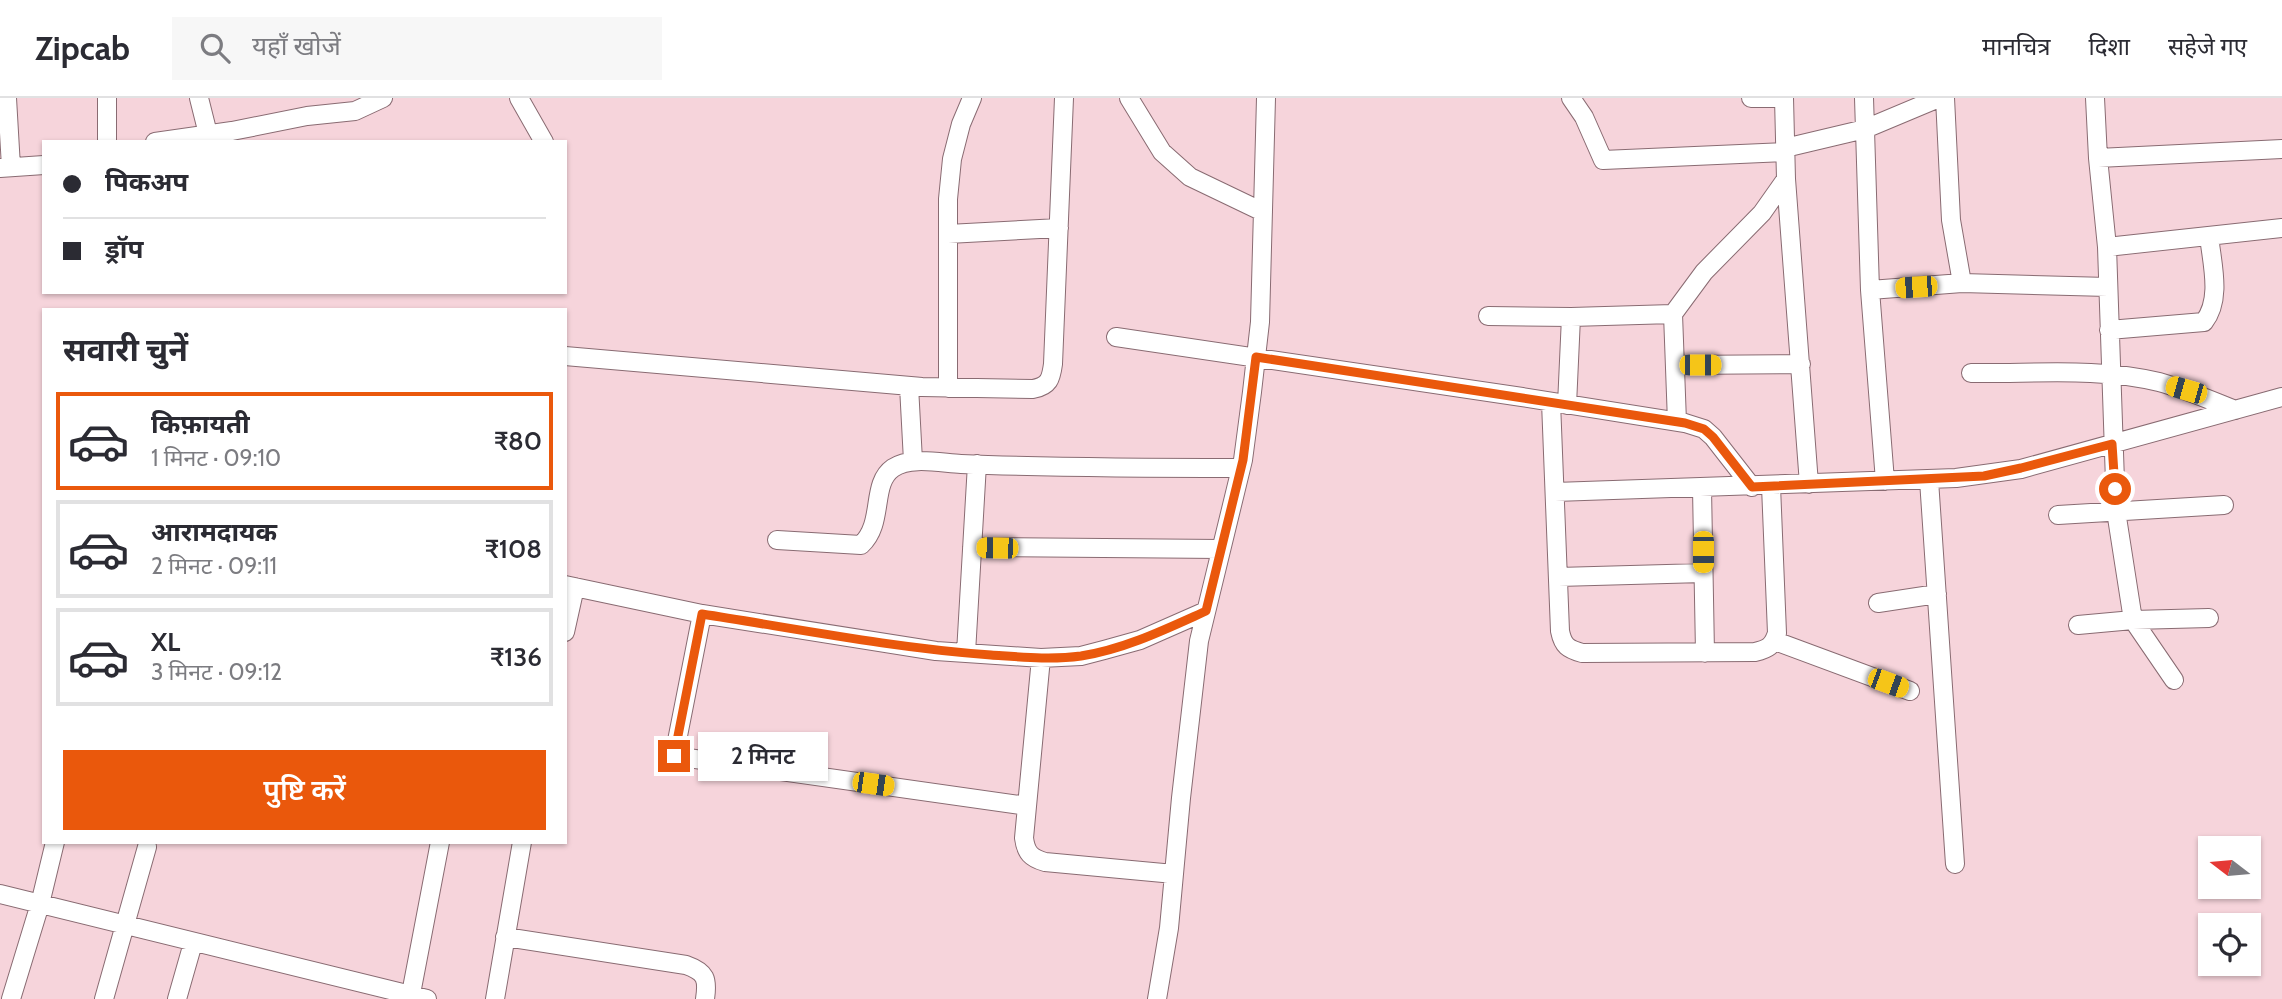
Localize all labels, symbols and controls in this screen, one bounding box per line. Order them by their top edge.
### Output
search box [172,17,662,80]
text: Zipcab [35,28,130,68]
icon: search [196,29,234,67]
text: यहाँ खोजें [252,30,341,62]
text: मानचित्र [1982,32,2051,61]
text: दिशा [2089,32,2130,61]
text: सहेजे गए [2168,32,2247,61]
text: पिकअप [105,166,188,198]
text: ड्रॉप [105,233,143,265]
car [1895,275,1938,299]
text: सवारी चुनें [63,330,188,369]
car [1680,355,1722,376]
car [2163,374,2210,406]
text: किफ़ायती [151,408,250,440]
icon: car [67,410,130,473]
text: ₹80 [494,425,542,457]
text: 1 मिनट · 09:10 [151,444,281,472]
route start [2099,473,2131,505]
text: आरामदायक [151,516,277,548]
icon: car [67,518,130,581]
car [1693,531,1714,573]
text: ₹108 [485,533,542,565]
car [976,537,1019,559]
text: 2 मिनट · 09:11 [151,552,277,580]
icon: car [67,626,130,689]
text: XL [151,626,180,658]
text: ₹136 [490,641,542,673]
text: 3 मिनट · 09:12 [151,658,282,686]
car [1865,666,1912,700]
callout: 2 मिनट [698,732,828,780]
route end [658,740,690,772]
text: 2 मिनट [731,742,795,770]
button: पुष्टि करें [63,750,546,830]
car [851,771,896,797]
north arrow [2198,836,2261,900]
map controls [2198,836,2261,976]
button: locate [2198,913,2261,976]

